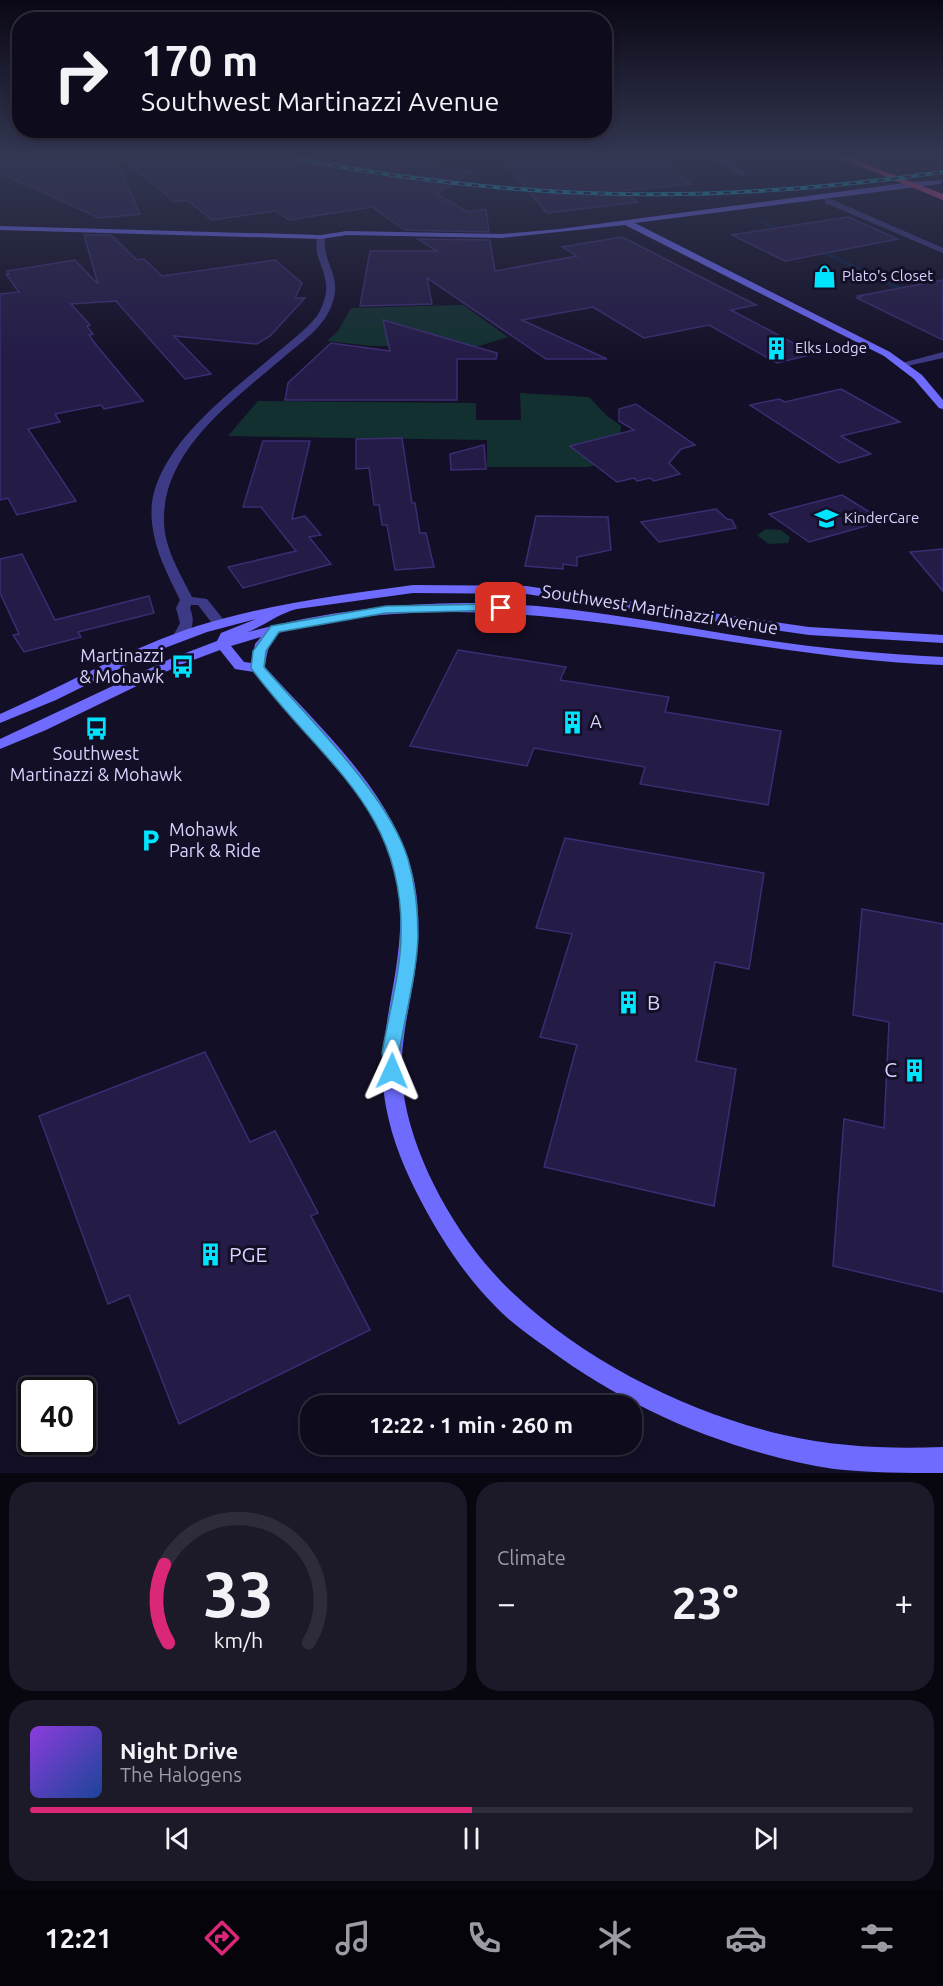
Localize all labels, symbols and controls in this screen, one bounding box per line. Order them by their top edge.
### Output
icon: right [42,36,120,114]
text: 170 m [141,37,258,84]
text: Southwest Martinazzi Avenue [141,86,499,116]
shop icon: Plato's Closet [811,263,837,289]
place label: Plato's Closet [842,267,933,284]
building icon: Elks Lodge [764,335,790,361]
place label: Elks Lodge [795,339,867,356]
school or university icon: KinderCare [813,505,839,531]
place label: KinderCare [844,509,919,526]
street label: Southwest Martinazzi Avenue [541,580,780,638]
pin [475,582,526,633]
icon: arrive [484,591,517,624]
place label: Martinazzi & Mohawk [79,645,164,686]
bus stop icon: Martinazzi & Mohawk [169,653,195,679]
building icon: A [559,709,585,735]
place label: A [590,711,602,731]
bus stop icon: Southwest Martinazzi & Mohawk [83,715,109,741]
place label: Southwest Martinazzi & Mohawk [10,743,182,784]
place label: Mohawk Park & Ride [169,819,261,860]
parking icon: Mohawk Park & Ride [138,827,164,853]
building icon: B [616,990,642,1016]
place label: B [647,990,660,1014]
position arrow [360,1039,424,1103]
place label: C [884,1057,897,1081]
building icon: C [902,1057,928,1083]
building icon: PGE [198,1242,224,1268]
place label: PGE [229,1242,267,1266]
speed limit sign: 40 [18,1377,96,1455]
text: 12:22 · 1 min · 260 m [369,1412,573,1437]
text: Climate [497,1546,566,1569]
text: 33 [203,1559,273,1629]
text: 23° [672,1577,738,1628]
text: − [497,1584,516,1621]
text: + [894,1584,913,1621]
text: km/h [213,1629,263,1653]
text: Night Drive [120,1738,238,1763]
text: The Halogens [120,1763,242,1786]
icon: previous [161,1822,194,1855]
icon: pause [455,1822,488,1855]
icon: next [749,1822,782,1855]
icon: directions [201,1917,243,1959]
icon: music [332,1917,374,1959]
icon: phone [463,1917,505,1959]
icon: climate [594,1917,636,1959]
icon: car [725,1917,767,1959]
icon: filters [856,1917,898,1959]
text: 12:21 [45,1923,112,1953]

